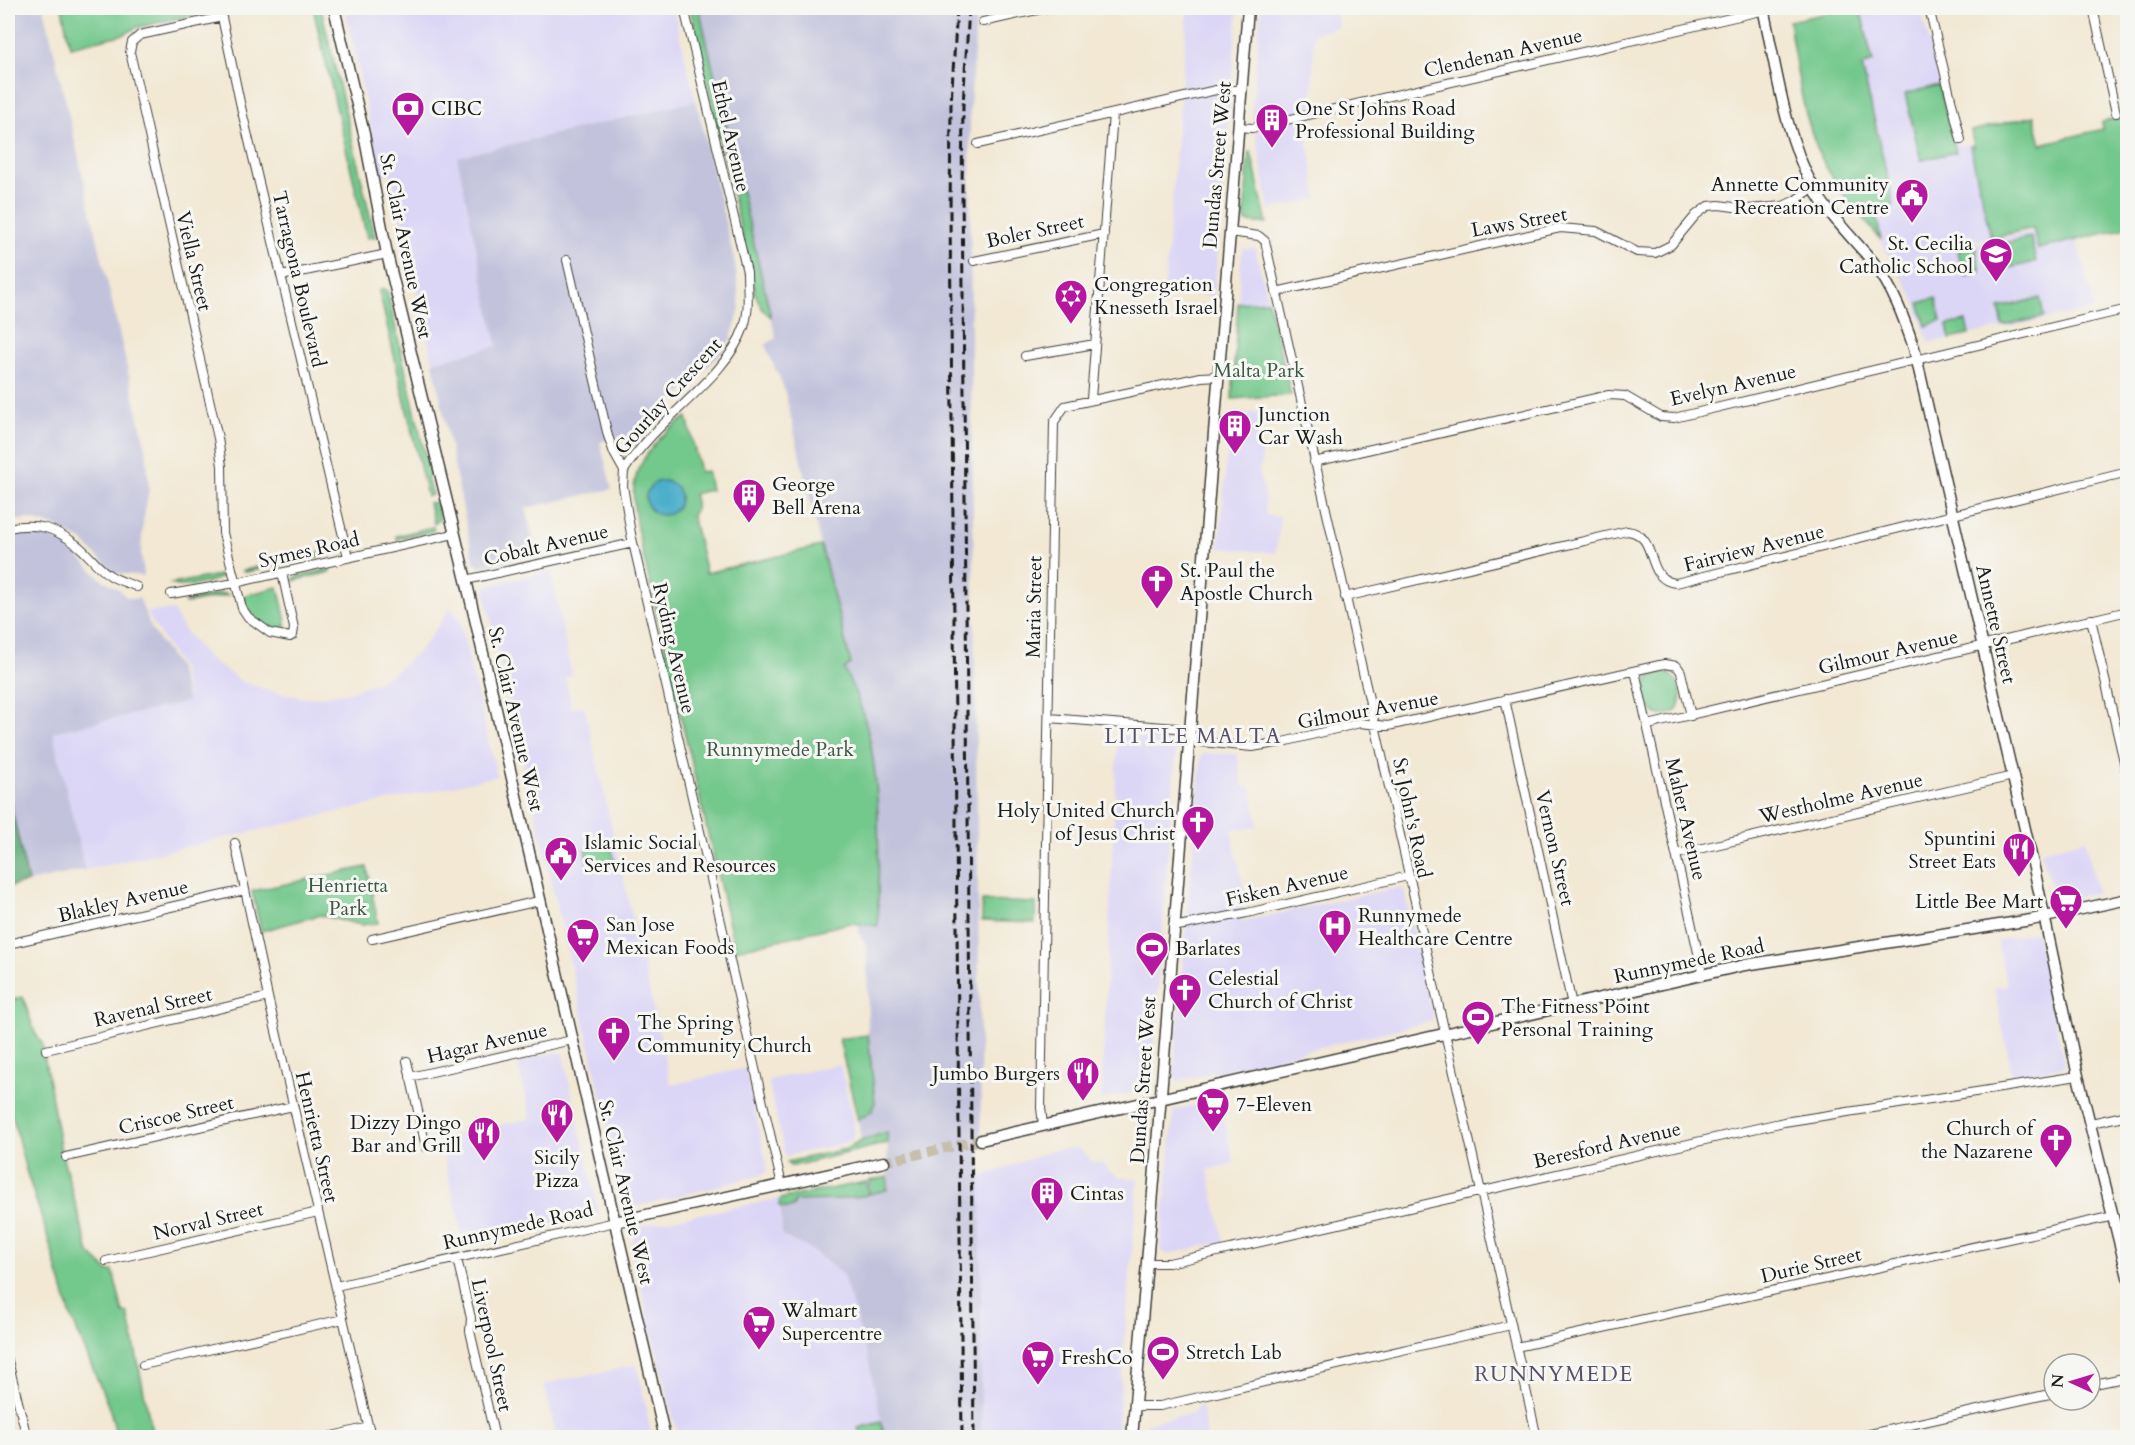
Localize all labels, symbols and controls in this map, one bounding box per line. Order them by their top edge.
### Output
street label: Clendenan Avenue [1421,22,1585,84]
street label: Ethel Avenue [705,77,757,195]
street label: Dundas Street West [1196,80,1238,250]
bank icon: CIBC [390,90,426,137]
place label: CIBC [431,95,482,122]
place label: One St Johns Road Professional Building [1295,95,1475,145]
building icon: One St Johns Road Professional Building [1254,102,1290,149]
street label: St. Clair Avenue West [373,151,439,342]
place label: Annette Community Recreation Centre [1711,171,1889,221]
public building icon: Annette Community Recreation Centre [1894,177,1930,224]
street label: Tarragona Boulevard [266,188,333,370]
street label: Laws Street [1469,200,1570,244]
street label: Boler Street [984,207,1087,255]
street label: Viella Street [169,208,219,314]
place label: St. Cecilia Catholic School [1839,230,1973,280]
school or university icon: St. Cecilia Catholic School [1978,236,2014,283]
place label: Congregation Knesseth Israel [1094,271,1218,321]
synagogue icon: Congregation Knesseth Israel [1053,278,1089,325]
street label: Gourlay Crescent [608,331,728,460]
park label: Malta Park [1213,357,1305,384]
street label: Evelyn Avenue [1667,357,1799,413]
place label: Junction Car Wash [1255,401,1343,451]
building icon: Junction Car Wash [1217,408,1253,455]
place label: George Bell Arena [772,471,861,521]
building icon: George Bell Arena [731,477,767,524]
street label: Fairview Avenue [1681,517,1827,579]
street label: Cobalt Avenue [481,518,611,572]
street label: Symes Road [256,525,362,575]
street label: Maria Street [1020,555,1048,658]
place label: St. Paul the Apostle Church [1180,557,1313,607]
street label: Annette Street [1969,562,2023,687]
church icon: St. Paul the Apostle Church [1139,563,1175,610]
street label: Ryding Avenue [646,580,702,716]
street label: Gilmour Avenue [1815,623,1961,681]
street label: St. Clair Avenue West [482,624,551,815]
street label: Gilmour Avenue [1295,684,1441,736]
district label: LITTLE MALTA [1104,722,1282,751]
park label: Runnymede Park [706,736,854,763]
street label: St John's Road [1386,755,1438,881]
street label: Maher Avenue [1659,755,1713,883]
street label: Westholme Avenue [1755,766,1926,830]
street label: Vernon Street [1529,787,1582,909]
place label: Holy United Church of Jesus Christ [997,797,1176,847]
church icon: Holy United Church of Jesus Christ [1180,804,1216,851]
place label: Spuntini Street Eats [1909,825,1996,875]
place label: Islamic Social Services and Resources [584,829,776,879]
restaurant icon: Spuntini Street Eats [2001,831,2037,878]
public building icon: Islamic Social Services and Resources [543,835,579,882]
street label: Fisken Avenue [1223,859,1351,913]
park label: Henrietta Park [308,872,389,922]
street label: Blakley Avenue [55,873,191,929]
supermarket icon: Little Bee Mart [2048,883,2084,930]
place label: Little Bee Mart [1915,888,2044,915]
place label: Runnymede Healthcare Centre [1358,902,1513,952]
hospital icon: Runnymede Healthcare Centre [1317,908,1353,955]
place label: San Jose Mexican Foods [606,911,734,961]
supermarket icon: San Jose Mexican Foods [565,917,601,964]
sports icon: Barlates [1134,930,1170,977]
street label: Runnymede Road [1611,932,1767,990]
place label: Barlates [1175,935,1240,962]
place label: Celestial Church of Christ [1208,965,1353,1015]
church icon: Celestial Church of Christ [1167,972,1203,1019]
street label: Ravenal Street [91,980,215,1034]
place label: The Fitness Point Personal Training [1501,993,1654,1043]
street label: Dundas Street West [1124,995,1162,1165]
sports icon: The Fitness Point Personal Training [1460,999,1496,1046]
place label: The Spring Community Church [637,1009,812,1059]
church icon: The Spring Community Church [596,1015,632,1062]
street label: Hagar Avenue [424,1016,550,1070]
restaurant icon: Jumbo Burgers [1065,1055,1101,1102]
place label: Jumbo Burgers [929,1060,1060,1087]
street label: Henrietta Street [289,1069,345,1206]
supermarket icon: 7-Eleven [1195,1086,1231,1133]
street label: Criscoe Street [116,1088,237,1141]
place label: 7-Eleven [1236,1091,1313,1118]
restaurant icon: Sicily Pizza [539,1097,575,1144]
street label: St. Clair Avenue West [592,1097,661,1288]
place label: Dizzy Dingo Bar and Grill [350,1109,461,1159]
restaurant icon: Dizzy Dingo Bar and Grill [466,1115,502,1162]
street label: Beresford Avenue [1530,1115,1684,1175]
place label: Church of the Nazarene [1921,1115,2036,1165]
church icon: Church of the Nazarene [2038,1122,2074,1169]
place label: Sicily Pizza [534,1144,580,1194]
building icon: Cintas [1029,1175,1065,1222]
place label: Cintas [1070,1180,1124,1207]
street label: Norval Street [150,1195,267,1247]
street label: Runnymede Road [440,1196,596,1256]
street label: Durie Street [1758,1240,1865,1290]
street label: Liverpool Street [465,1276,519,1415]
place label: Walmart Supercentre [781,1297,882,1347]
supermarket icon: Walmart Supercentre [741,1304,777,1351]
sports icon: Stretch Lab [1145,1334,1181,1381]
supermarket icon: FreshCo [1020,1339,1056,1386]
place label: Stretch Lab [1186,1339,1282,1366]
place label: FreshCo [1061,1344,1133,1371]
north arrow [2042,1352,2102,1412]
district label: RUNNYMEDE [1474,1360,1634,1389]
text: N [2047,1373,2069,1389]

